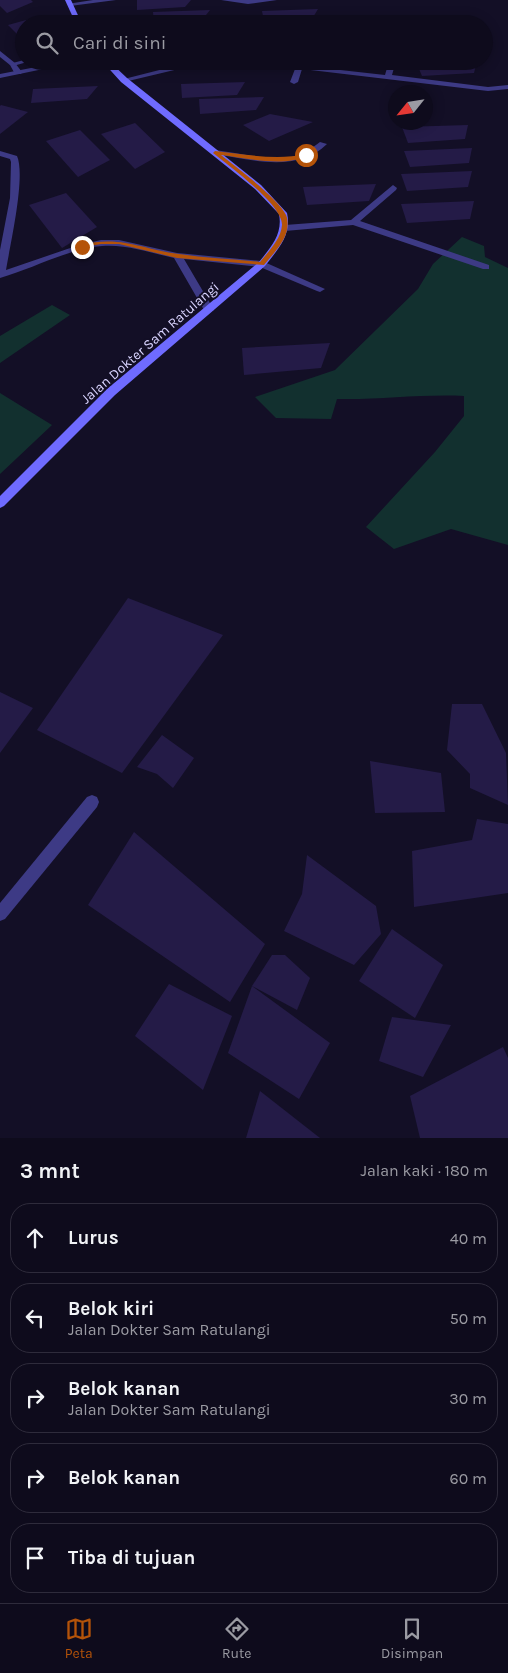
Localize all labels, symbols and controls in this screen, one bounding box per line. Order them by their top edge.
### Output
search box [15,15,493,70]
icon: search [33,29,61,57]
text: Cari di sini [73,32,166,54]
north arrow [388,85,433,130]
route start [295,144,318,167]
route end [71,236,94,259]
street label: Jalan Dokter Sam Ratulangi [78,278,222,408]
text: 3 mnt [20,1159,80,1183]
text: Jalan kaki · 180 m [361,1161,488,1180]
icon: ahead [21,1224,49,1252]
text: Lurus [68,1227,119,1249]
text: 40 m [450,1229,487,1248]
text: Belok kiri [68,1298,154,1320]
icon: left [21,1304,49,1332]
text: 50 m [450,1309,487,1328]
text: Jalan Dokter Sam Ratulangi [68,1320,270,1339]
text: Belok kanan [68,1378,180,1400]
icon: right [21,1384,49,1412]
text: 30 m [449,1389,487,1408]
text: Jalan Dokter Sam Ratulangi [68,1400,270,1419]
icon: right [21,1464,49,1492]
text: Belok kanan [68,1467,180,1489]
text: 60 m [450,1469,487,1488]
icon: arrive [21,1544,49,1572]
text: Tiba di tujuan [68,1547,195,1569]
tab: Peta [65,1615,93,1662]
tab: Rute [222,1615,252,1662]
tab: Disimpan [381,1615,443,1662]

